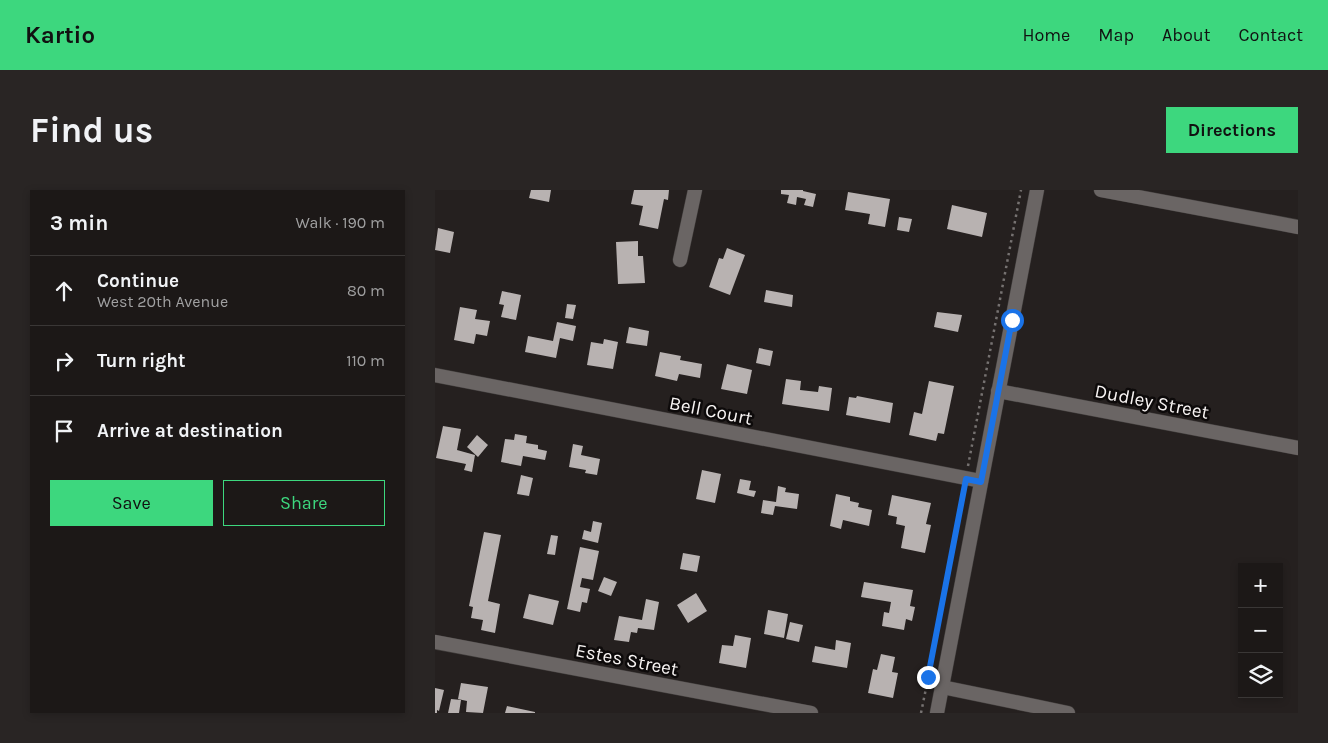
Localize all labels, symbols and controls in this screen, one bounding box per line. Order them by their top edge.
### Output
text: Kartio [25,21,95,49]
text: Home [1022,24,1070,46]
text: Map [1098,24,1134,46]
text: About [1162,24,1211,46]
text: Contact [1239,24,1303,46]
button: Directions [1166,107,1298,153]
text: Find us [30,110,153,151]
text: 3 min [50,211,108,235]
text: Walk · 190 m [296,213,385,232]
text: Continue [97,270,179,292]
icon: ahead [50,277,78,305]
text: 80 m [347,281,385,300]
text: West 20th Avenue [97,292,228,311]
route start [1001,309,1024,332]
icon: right [50,347,78,375]
text: Turn right [97,350,186,372]
text: 110 m [346,351,385,370]
street label: Dudley Street [1093,380,1211,424]
street label: Bell Court [667,392,754,430]
icon: arrive [50,417,78,445]
text: Arrive at destination [97,420,283,442]
button: Save [50,480,213,526]
button: Share [223,480,385,526]
map controls [1238,563,1283,698]
button: + [1238,563,1283,608]
button: − [1238,608,1283,653]
street label: Estes Street [574,639,680,681]
button: layers [1238,653,1283,698]
route end [917,666,940,689]

